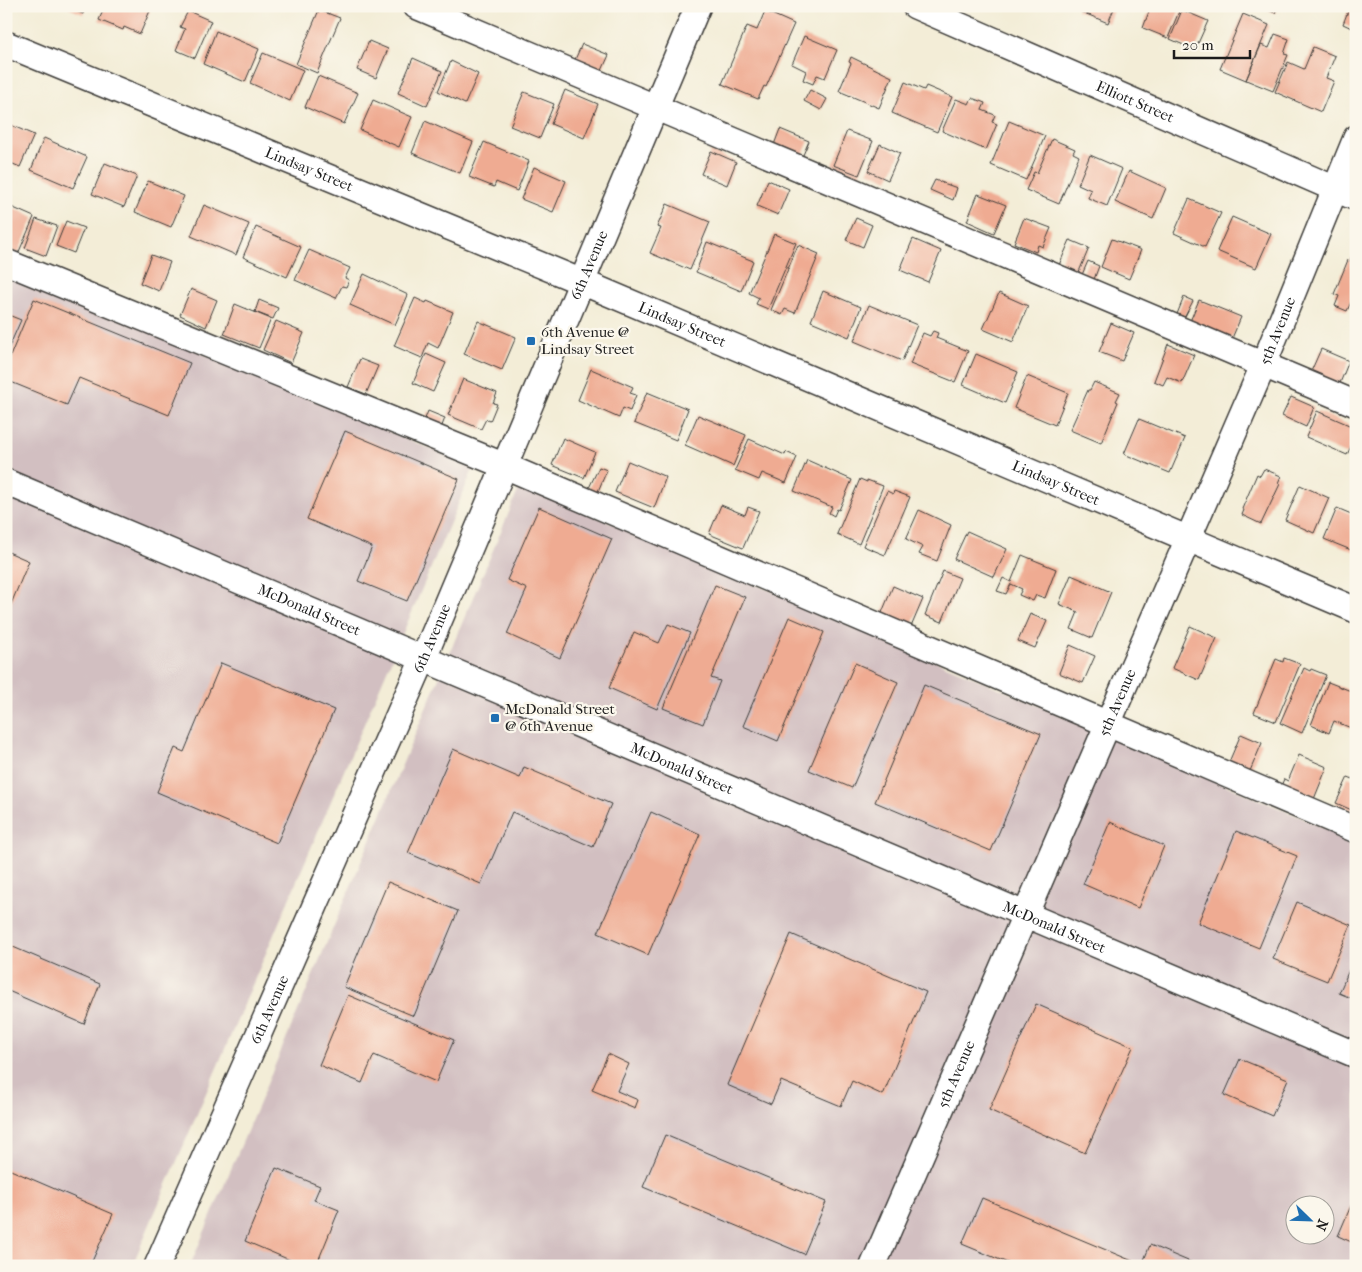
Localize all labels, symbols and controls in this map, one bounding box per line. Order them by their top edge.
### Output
scale bar [1174,28,1251,60]
text: 20 m [1182,36,1214,54]
street label: Elliott Street [1093,77,1177,127]
street label: Lindsay Street [263,143,356,196]
street label: 6th Avenue [566,227,612,303]
street label: 5th Avenue [1255,293,1300,367]
street label: Lindsay Street [636,298,729,351]
place label: 6th Avenue @ Lindsay Street [541,323,635,358]
marker: 6th Avenue @ Lindsay Street [525,335,537,347]
street label: Lindsay Street [1009,456,1103,510]
street label: McDonald Street [255,580,364,640]
street label: 6th Avenue [409,601,455,676]
street label: 5th Avenue [1095,666,1140,739]
place label: McDonald Street @ 6th Avenue [505,700,615,735]
marker: McDonald Street @ 6th Avenue [489,712,501,724]
street label: McDonald Street [628,739,736,799]
street label: McDonald Street [1000,897,1109,957]
street label: 6th Avenue [246,972,293,1047]
street label: 5th Avenue [934,1037,979,1111]
north arrow [1284,1194,1334,1244]
text: N [1311,1217,1331,1233]

